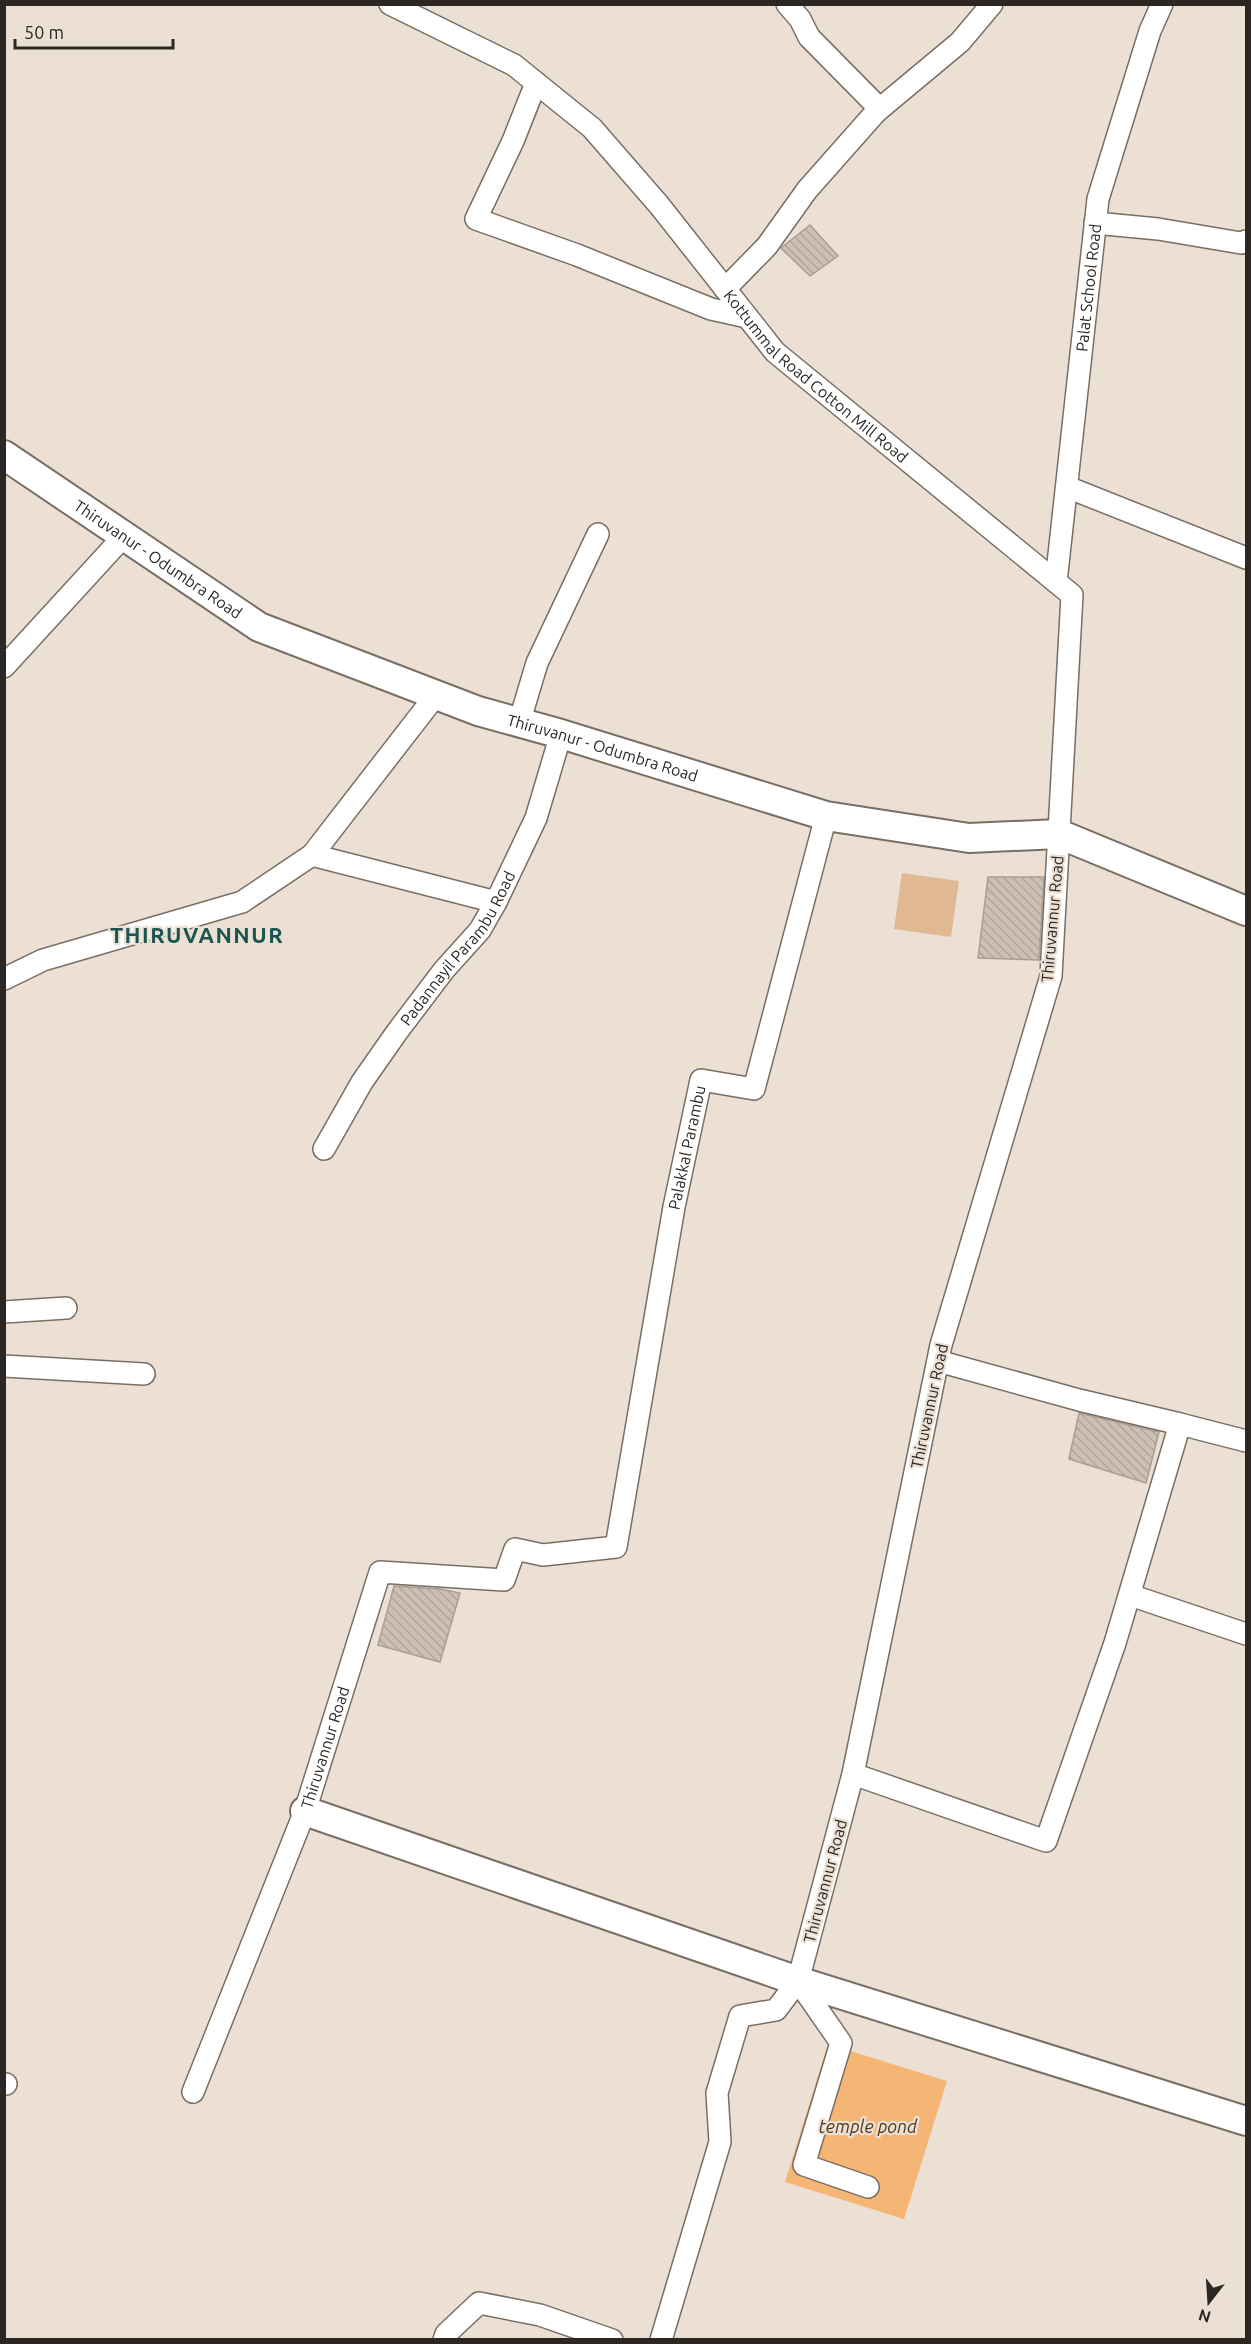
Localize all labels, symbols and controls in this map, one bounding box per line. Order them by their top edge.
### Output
scale bar [15,12,172,50]
text: 50 m [24,22,64,42]
street label: Palat School Road [1072,223,1104,353]
street label: Kottummal Road Cotton Mill Road [720,286,912,466]
street label: Thiruvanur - Odumbra Road [71,496,246,622]
street label: Thiruvanur - Odumbra Road [505,711,700,785]
street label: Thiruvannur Road [1037,855,1067,983]
street label: Padannayil Parambu Road [396,868,518,1029]
district label: THIRUVANNUR [110,922,284,947]
street label: Palakkal Parambu [665,1084,709,1211]
street label: Thiruvannur Road [907,1342,951,1470]
street label: Thiruvannur Road [297,1684,353,1811]
street label: Thiruvannur Road [800,1817,850,1945]
water label: temple pond [819,2116,918,2136]
north arrow [1179,2272,1239,2332]
text: N [1196,2306,1213,2327]

